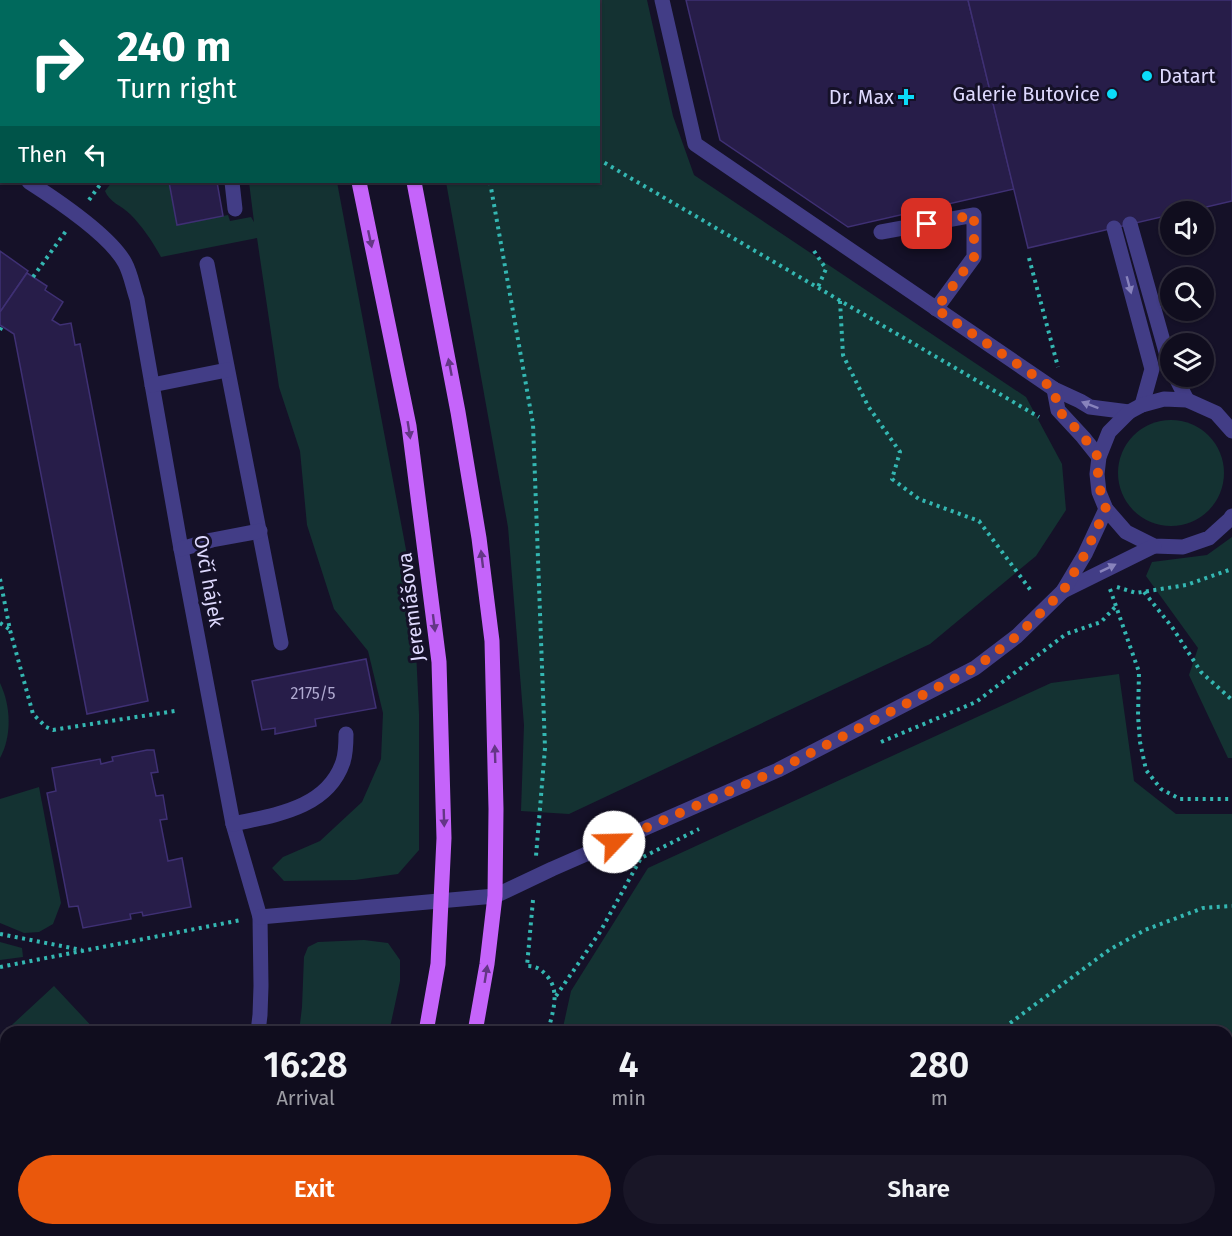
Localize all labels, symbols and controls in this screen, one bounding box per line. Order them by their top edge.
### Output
text: 240 m [117,22,231,72]
icon: right [18,24,96,102]
place label: Datart [1159,64,1216,88]
marker: Datart [1140,69,1154,83]
text: Turn right [117,73,237,105]
place label: Galerie Butovice [953,82,1100,106]
place label: Dr. Max [829,85,894,109]
marker: Galerie Butovice [1105,87,1119,101]
marker: Dr. Max [899,90,913,104]
icon: left [79,138,112,171]
text: Then [18,141,67,168]
pin [901,198,952,249]
map controls [1160,201,1214,387]
button: sound [1160,201,1214,255]
icon: arrive [910,207,943,240]
one-way arrow [366,230,376,248]
button: search [1160,267,1214,321]
one-way arrow [1125,276,1134,294]
button: layers [1160,333,1214,387]
one-way arrow [445,357,454,376]
one-way arrow [1081,399,1099,409]
one-way arrow [405,420,414,439]
street label: Ovčí hájek [189,533,229,630]
one-way arrow [477,550,486,569]
street label: Jeremiášova [392,551,430,663]
one-way arrow [1100,563,1117,572]
one-way arrow [430,614,439,633]
house number: 2175/5 [290,684,336,703]
one-way arrow [490,744,500,763]
one-way arrow [439,808,448,827]
position arrow [582,810,646,874]
one-way arrow [481,965,490,984]
text: 16:28 [264,1043,348,1087]
text: 4 [619,1043,639,1087]
text: 280 [909,1043,969,1087]
text: Arrival [276,1086,335,1110]
text: min [611,1086,646,1110]
text: m [931,1086,948,1110]
button: Exit [18,1155,611,1224]
button: Share [623,1155,1215,1224]

